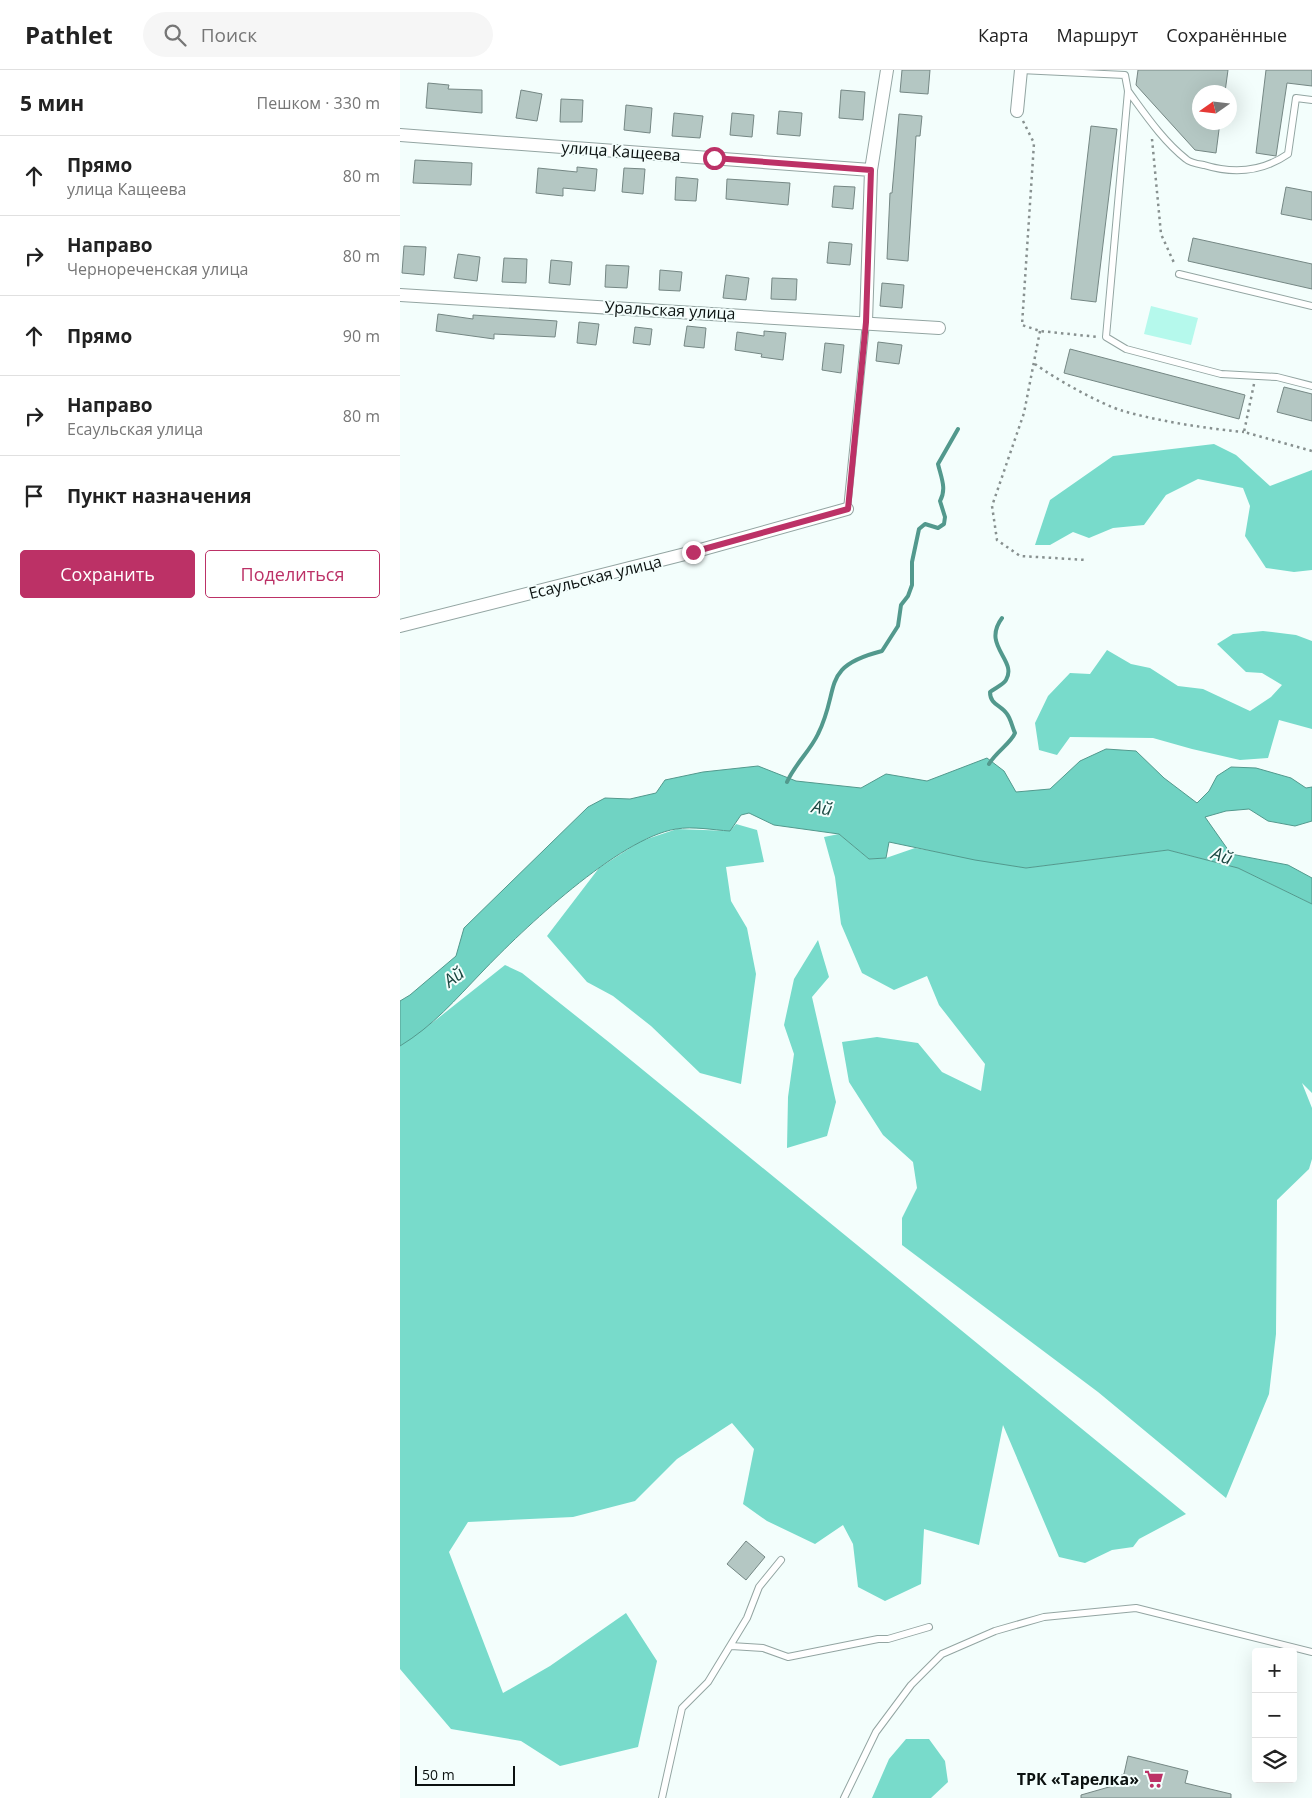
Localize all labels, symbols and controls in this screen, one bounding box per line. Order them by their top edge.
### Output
search box [143,12,493,57]
text: Pathlet [25,18,113,51]
icon: search [161,21,189,49]
text: Поиск [201,22,257,48]
text: Карта [978,23,1028,47]
text: Маршрут [1056,23,1138,47]
text: Сохранённые [1166,23,1287,47]
north arrow [1192,85,1237,130]
text: 5 мин [20,89,84,117]
text: Пешком · 330 m [257,92,380,114]
street label: улица Кащеева [561,136,681,166]
route start [703,147,726,170]
text: Прямо [67,152,132,178]
icon: ahead [20,162,48,190]
text: 80 m [343,165,380,187]
text: улица Кащеева [67,178,186,200]
text: Направо [67,232,153,258]
icon: right [20,242,48,270]
text: 80 m [343,245,380,267]
text: Чернореченская улица [67,258,248,280]
street label: Уральская улица [604,296,736,324]
icon: ahead [20,322,48,350]
text: Прямо [67,323,132,349]
text: 90 m [343,325,380,347]
text: Направо [67,392,153,418]
icon: right [20,402,48,430]
text: 80 m [343,405,380,427]
text: Есаульская улица [67,418,203,440]
icon: arrive [20,482,48,510]
text: Пункт назначения [67,483,252,509]
route end [682,541,705,564]
button: Сохранить [20,550,195,598]
button: Поделиться [205,550,380,598]
street label: Есаульская улица [526,550,664,604]
water label: Ай [808,793,835,821]
water label: Ай [1207,840,1236,870]
water label: Ай [436,960,469,993]
map controls [1252,1648,1297,1783]
button: + [1252,1648,1297,1693]
button: − [1252,1693,1297,1738]
button: layers [1252,1738,1297,1783]
scale bar [415,1763,515,1786]
text: 50 m [422,1765,455,1784]
place label: ТРК «Тарелка» [1017,1768,1139,1790]
supermarket icon: ТРК «Тарелка» [1143,1768,1165,1790]

